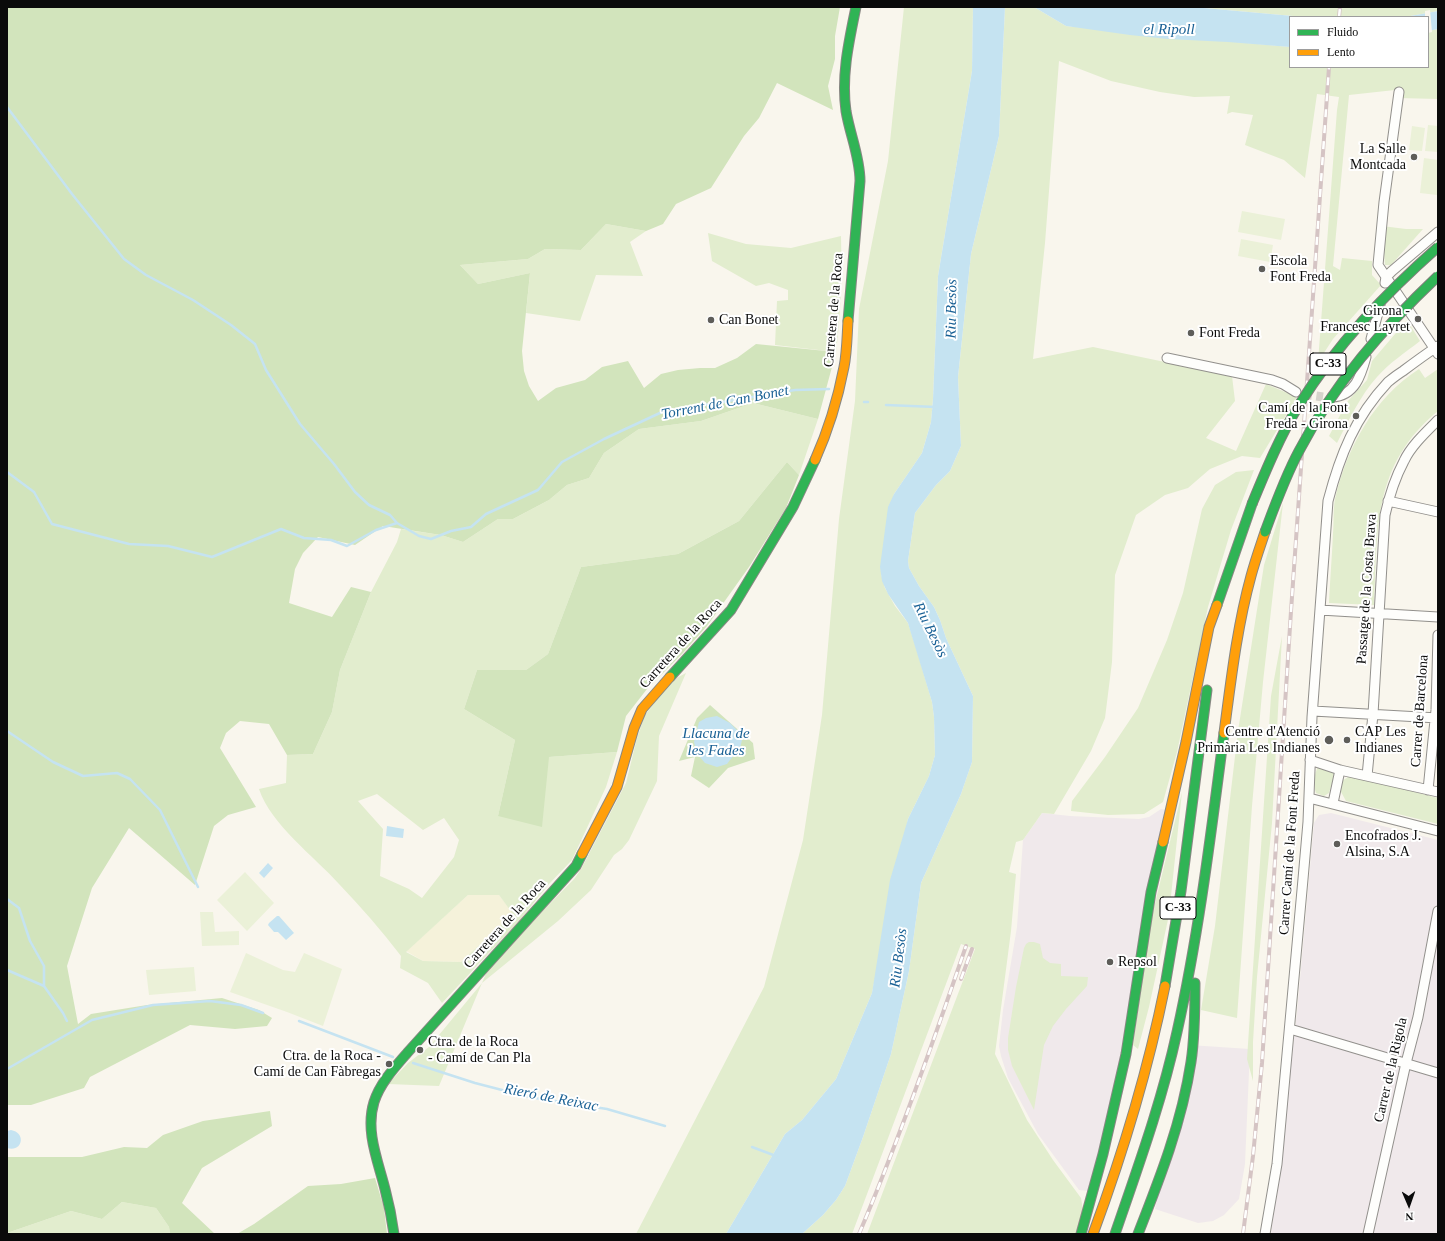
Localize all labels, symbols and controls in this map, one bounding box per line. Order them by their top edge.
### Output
legend [1289,16,1429,68]
water label: el Ripoll [1143,21,1195,39]
text: Fluido [1327,25,1358,39]
text: Lento [1327,45,1355,59]
place label: La Salle Montcada [1350,141,1406,174]
marker: La Salle Montcada [1409,152,1419,162]
street label: Carretera de la Roca [821,252,847,368]
place label: Escola Font Freda [1270,253,1331,286]
marker: Escola Font Freda [1257,264,1267,274]
water label: Riu Besòs [942,279,962,339]
place label: Girona - Francesc Layret [1320,303,1410,336]
place label: Can Bonet [719,312,778,328]
marker: Girona - Francesc Layret [1413,314,1423,324]
marker: Can Bonet [706,315,716,325]
place label: Font Freda [1199,325,1260,341]
marker: Font Freda [1186,328,1196,338]
road number: C-33 [1310,353,1346,375]
water label: Torrent de Can Bonet [660,382,790,424]
place label: Camí de la Font Freda - Girona [1258,400,1348,432]
marker: Camí de la Font Freda - Girona [1351,411,1361,421]
street label: Passatge de la Costa Brava [1353,513,1381,665]
street label: Carretera de la Roca [636,596,726,692]
water label: Riu Besòs [909,599,951,661]
street label: Carrer de Barcelona [1408,654,1432,768]
place label: Centre d'Atenció Primària Les Indianes [1197,724,1320,756]
place label: CAP Les Indianes [1355,724,1406,756]
water label: Llacuna de les Fades [682,725,750,760]
marker: Centre d'Atenció Primària Les Indianes [1323,734,1335,746]
marker: CAP Les Indianes [1342,735,1352,745]
street label: Carrer Camí de la Font Freda [1276,770,1304,936]
place label: Encofrados J. Alsina, S.A [1345,828,1421,860]
marker: Encofrados J. Alsina, S.A [1332,839,1342,849]
street label: Carretera de la Roca [460,876,550,972]
road number: C-33 [1160,897,1196,919]
water label: Riu Besòs [886,927,912,989]
place label: Repsol [1118,954,1157,970]
marker: Repsol [1105,957,1115,967]
street label: Carrer de la Rigola [1371,1016,1411,1124]
place label: Ctra. de la Roca - Camí de Can Pla [428,1034,531,1066]
marker: Ctra. de la Roca - Camí de Can Pla [415,1045,425,1055]
place label: Ctra. de la Roca - Camí de Can Fàbregas [254,1048,381,1080]
marker: Ctra. de la Roca - Camí de Can Fàbregas [384,1059,394,1069]
water label: Rieró de Reixac [502,1080,600,1116]
north arrow [1389,1185,1429,1225]
text: N [1405,1211,1414,1223]

